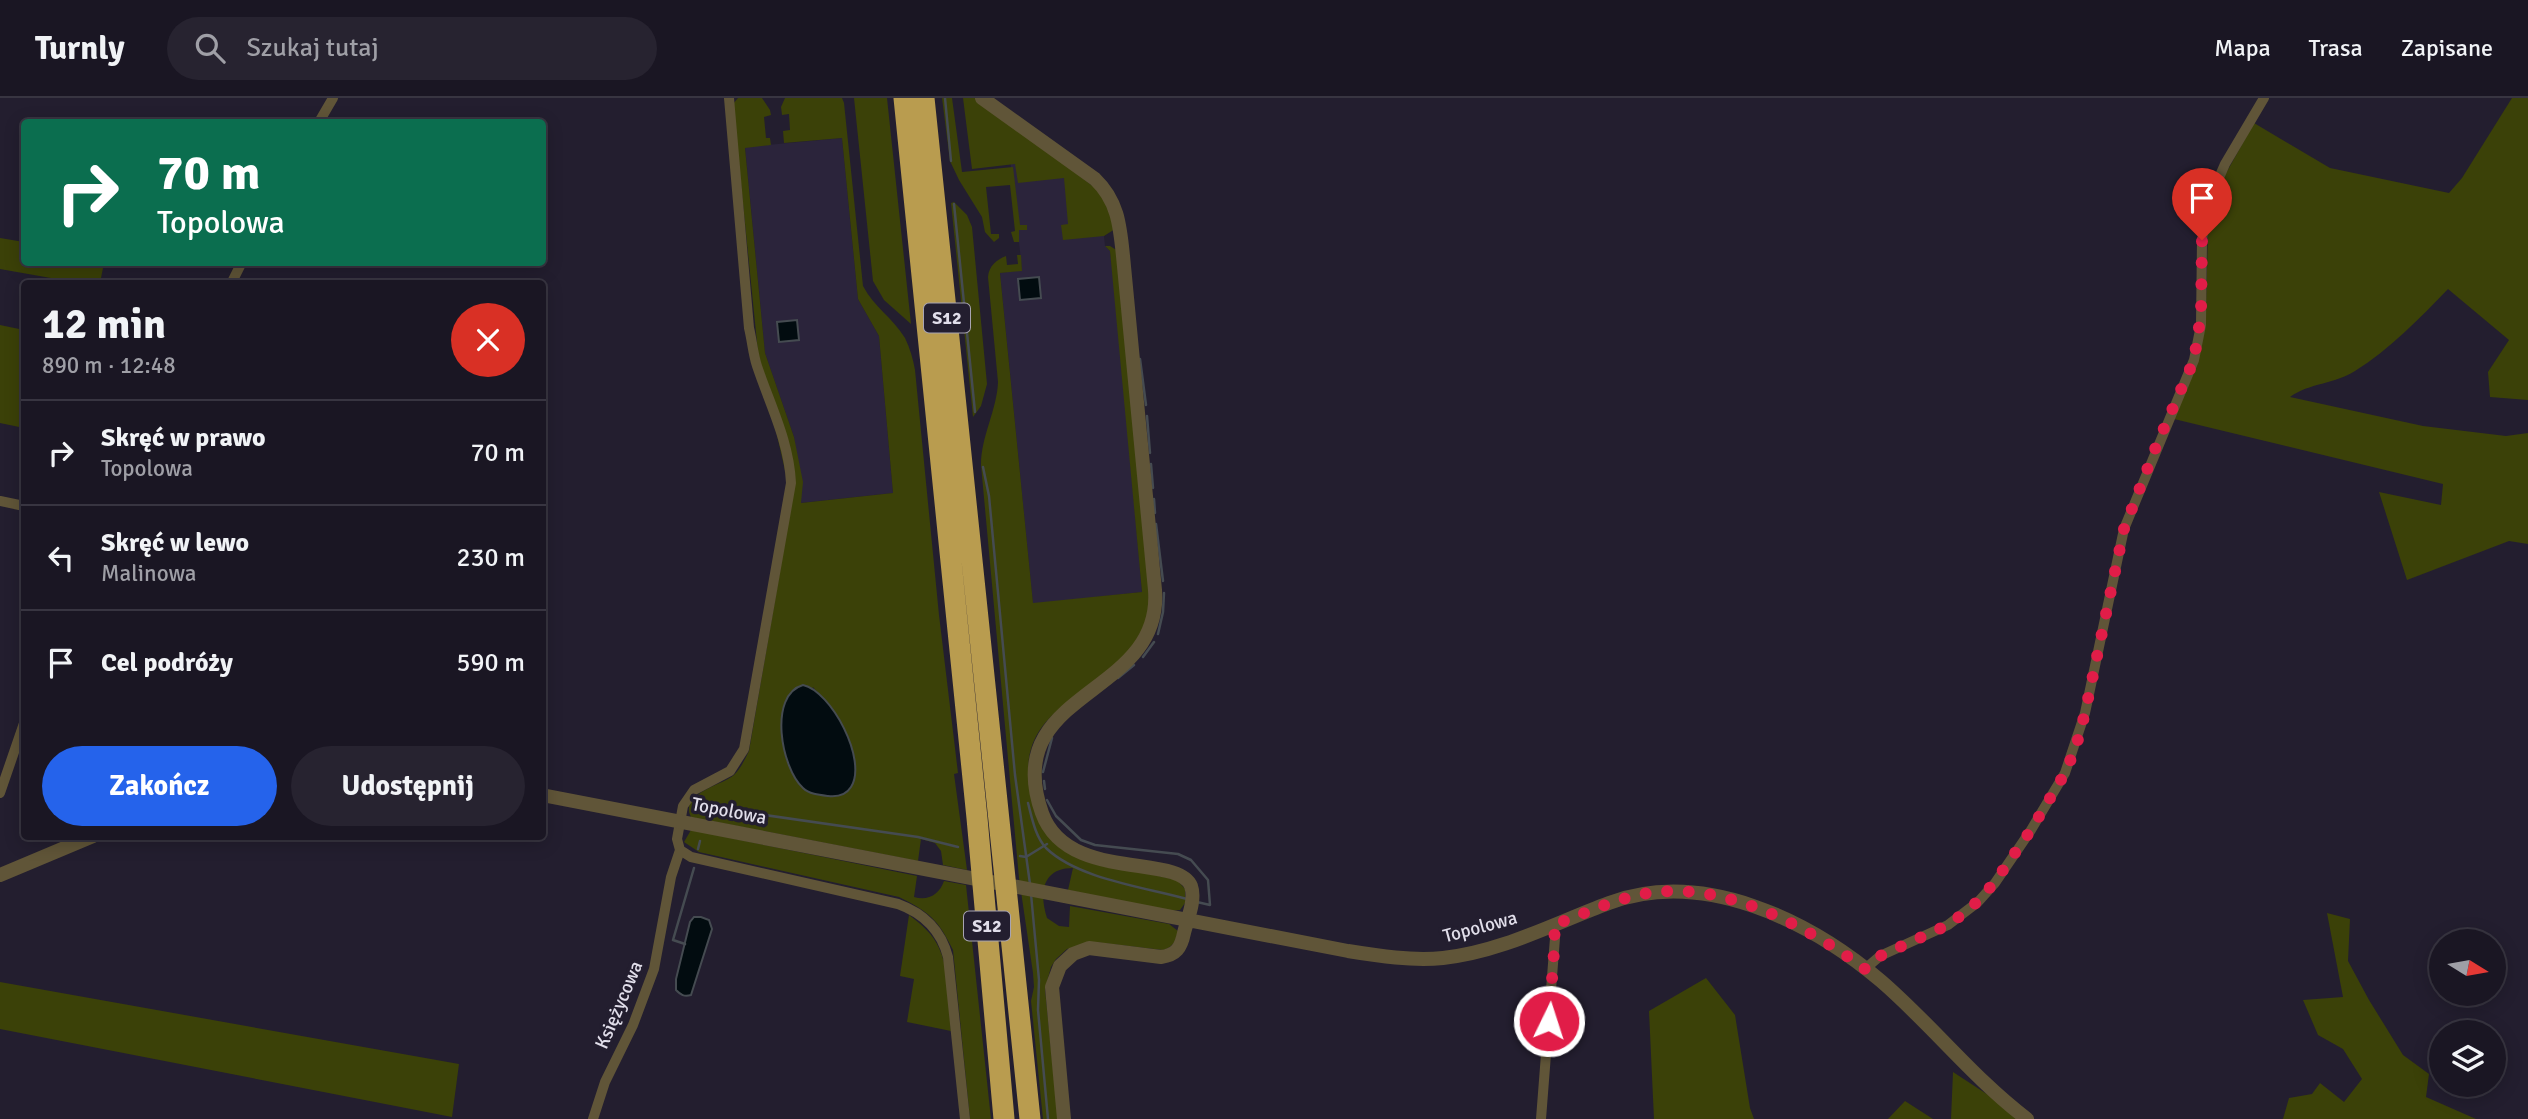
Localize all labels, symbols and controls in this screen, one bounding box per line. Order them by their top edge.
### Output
search box [167,17,657,80]
text: Turnly [35,28,125,69]
icon: search [191,29,229,67]
text: Szukaj tutaj [247,32,379,64]
text: Mapa [2214,33,2271,63]
text: Trasa [2309,33,2363,63]
text: Zapisane [2401,33,2493,63]
text: 70 m [157,143,260,203]
icon: right [42,147,133,238]
pin [2172,168,2232,240]
icon: arrive [2183,179,2221,217]
text: Topolowa [157,203,285,242]
text: 12 min [42,299,166,350]
button: close [451,303,525,377]
road number: S12 [924,303,970,332]
text: 890 m · 12:48 [42,351,176,380]
text: Skręć w prawo [101,422,266,454]
icon: right [42,434,80,472]
text: 70 m [470,437,525,469]
text: Topolowa [101,454,193,483]
text: Skręć w lewo [101,527,249,559]
icon: left [42,539,80,577]
text: 230 m [456,542,525,574]
text: Malinowa [101,559,196,588]
icon: arrive [42,644,80,682]
text: Cel podróży [101,647,233,679]
text: 590 m [456,647,525,679]
button: Zakończ [42,746,277,826]
button: Udostępnij [291,746,525,826]
street label: Topolowa [689,792,769,830]
street label: Topolowa [1440,906,1520,948]
road number: S12 [964,912,1010,940]
north arrow [2429,929,2506,1006]
map controls [2429,929,2506,1097]
street label: Księżycowa [590,957,648,1053]
position arrow [1512,984,1586,1058]
button: layers [2429,1020,2506,1097]

